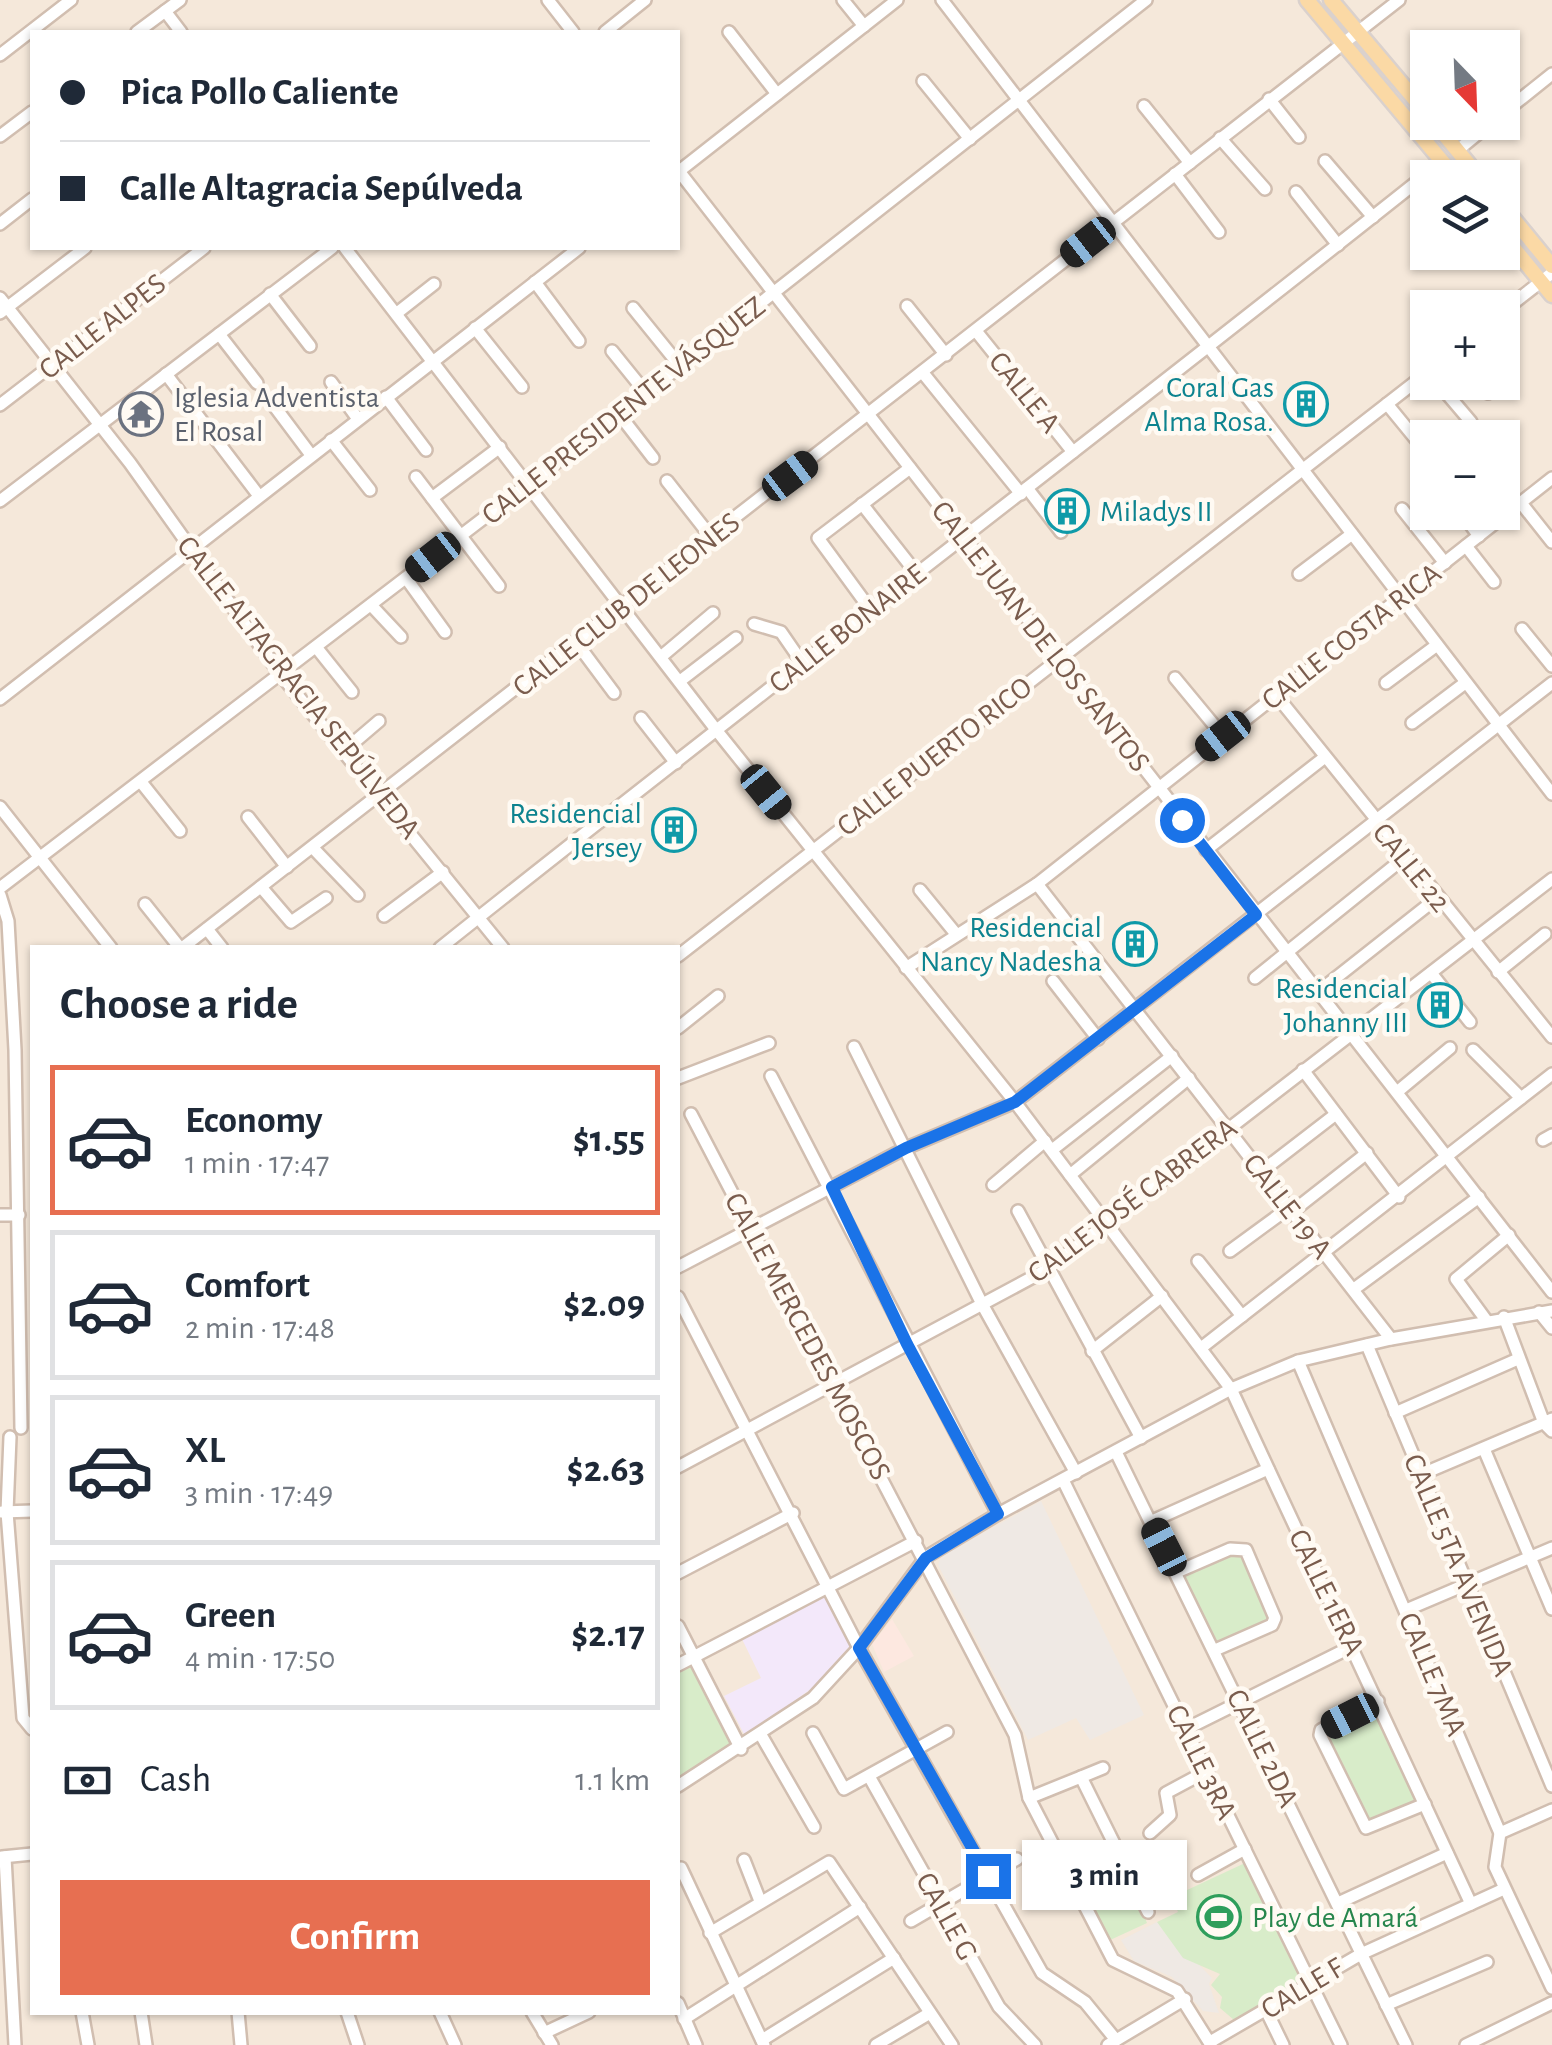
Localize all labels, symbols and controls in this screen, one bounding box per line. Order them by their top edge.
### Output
north arrow [1410,30,1520,140]
map controls [1410,30,1520,530]
text: Pica Pollo Caliente [120,74,399,112]
button: layers [1410,160,1520,270]
text: Calle Altagracia Sepúlveda [120,170,523,208]
car [1055,212,1121,272]
street label: CALLE ALPES [34,268,171,385]
street label: CALLE PRESIDENTE VÁSQUEZ [475,290,771,530]
button: + [1410,290,1520,400]
street label: CALLE A [983,346,1066,439]
place label: Coral Gas Alma Rosa. [1144,373,1274,437]
building icon: Coral Gas Alma Rosa. [1283,381,1329,427]
place label: Iglesia Adventista El Rosal [174,383,380,447]
temple icon: Iglesia Adventista El Rosal [118,391,164,437]
button: − [1410,420,1520,530]
car [757,446,823,506]
building icon: Miladys II [1044,488,1090,534]
street label: CALLE JUAN DE LOS SANTOS [925,496,1155,778]
place label: Miladys II [1100,497,1213,527]
street label: CALLE CLUB DE LEONES [508,507,746,702]
car [400,527,466,587]
street label: CALLE ALTAGRACIA SEPÚLVEDA [171,529,427,845]
street label: CALLE COSTA RICA [1256,558,1447,716]
street label: CALLE BONAIRE [764,559,931,699]
street label: CALLE PUERTO RICO [832,672,1038,842]
car [1190,706,1256,766]
car [735,759,797,825]
route start [1160,798,1205,843]
place label: Residencial Jersey [509,799,642,863]
building icon: Residencial Jersey [651,807,697,853]
street label: CALLE 22 [1367,818,1456,918]
place label: Residencial Nancy Nadesha [920,913,1102,977]
building icon: Residencial Nancy Nadesha [1112,921,1158,967]
place label: Residencial Johanny III [1275,974,1408,1038]
text: Choose a ride [60,982,298,1027]
building icon: Residencial Johanny III [1417,982,1463,1028]
icon: car [65,1095,155,1185]
text: Economy [185,1102,323,1140]
street label: CALLE JOSÉ CABRERA [1021,1111,1243,1289]
text: $1.55 [573,1121,645,1159]
text: 1 min · 17:47 [185,1147,329,1179]
street label: CALLE 19 A [1237,1149,1337,1265]
street label: CALLE MERCEDES MOSCOS [719,1188,896,1485]
icon: car [65,1260,155,1350]
text: Comfort [185,1267,310,1305]
text: $2.09 [563,1286,645,1324]
text: 2 min · 17:48 [185,1312,335,1344]
icon: car [65,1425,155,1515]
text: XL [185,1432,225,1470]
street label: CALLE 5TA AVENIDA [1398,1450,1518,1681]
text: $2.63 [567,1451,645,1489]
text: 3 min · 17:49 [185,1477,333,1509]
car [1137,1513,1191,1581]
street label: CALLE 1ERA [1283,1525,1369,1660]
icon: car [65,1590,155,1680]
text: Green [185,1597,276,1635]
street label: CALLE 7MA [1393,1608,1471,1740]
text: $2.17 [571,1616,645,1654]
text: 4 min · 17:50 [185,1642,335,1674]
street label: CALLE 2DA [1221,1685,1303,1812]
car [1316,1689,1384,1743]
street label: CALLE 3RA [1161,1700,1242,1825]
icon: cash [60,1753,115,1808]
text: Cash [140,1761,211,1799]
text: 1.1 km [575,1764,650,1796]
callout: 3 min [1023,1841,1188,1911]
route end [966,1854,1011,1899]
text: 3 min [1070,1859,1139,1891]
street label: CALLE G [910,1868,982,1965]
button: Confirm [60,1880,650,1995]
sports icon: Play de Amará [1196,1894,1242,1940]
place label: Play de Amará [1252,1903,1418,1933]
street label: CALLE F [1256,1952,1350,2025]

